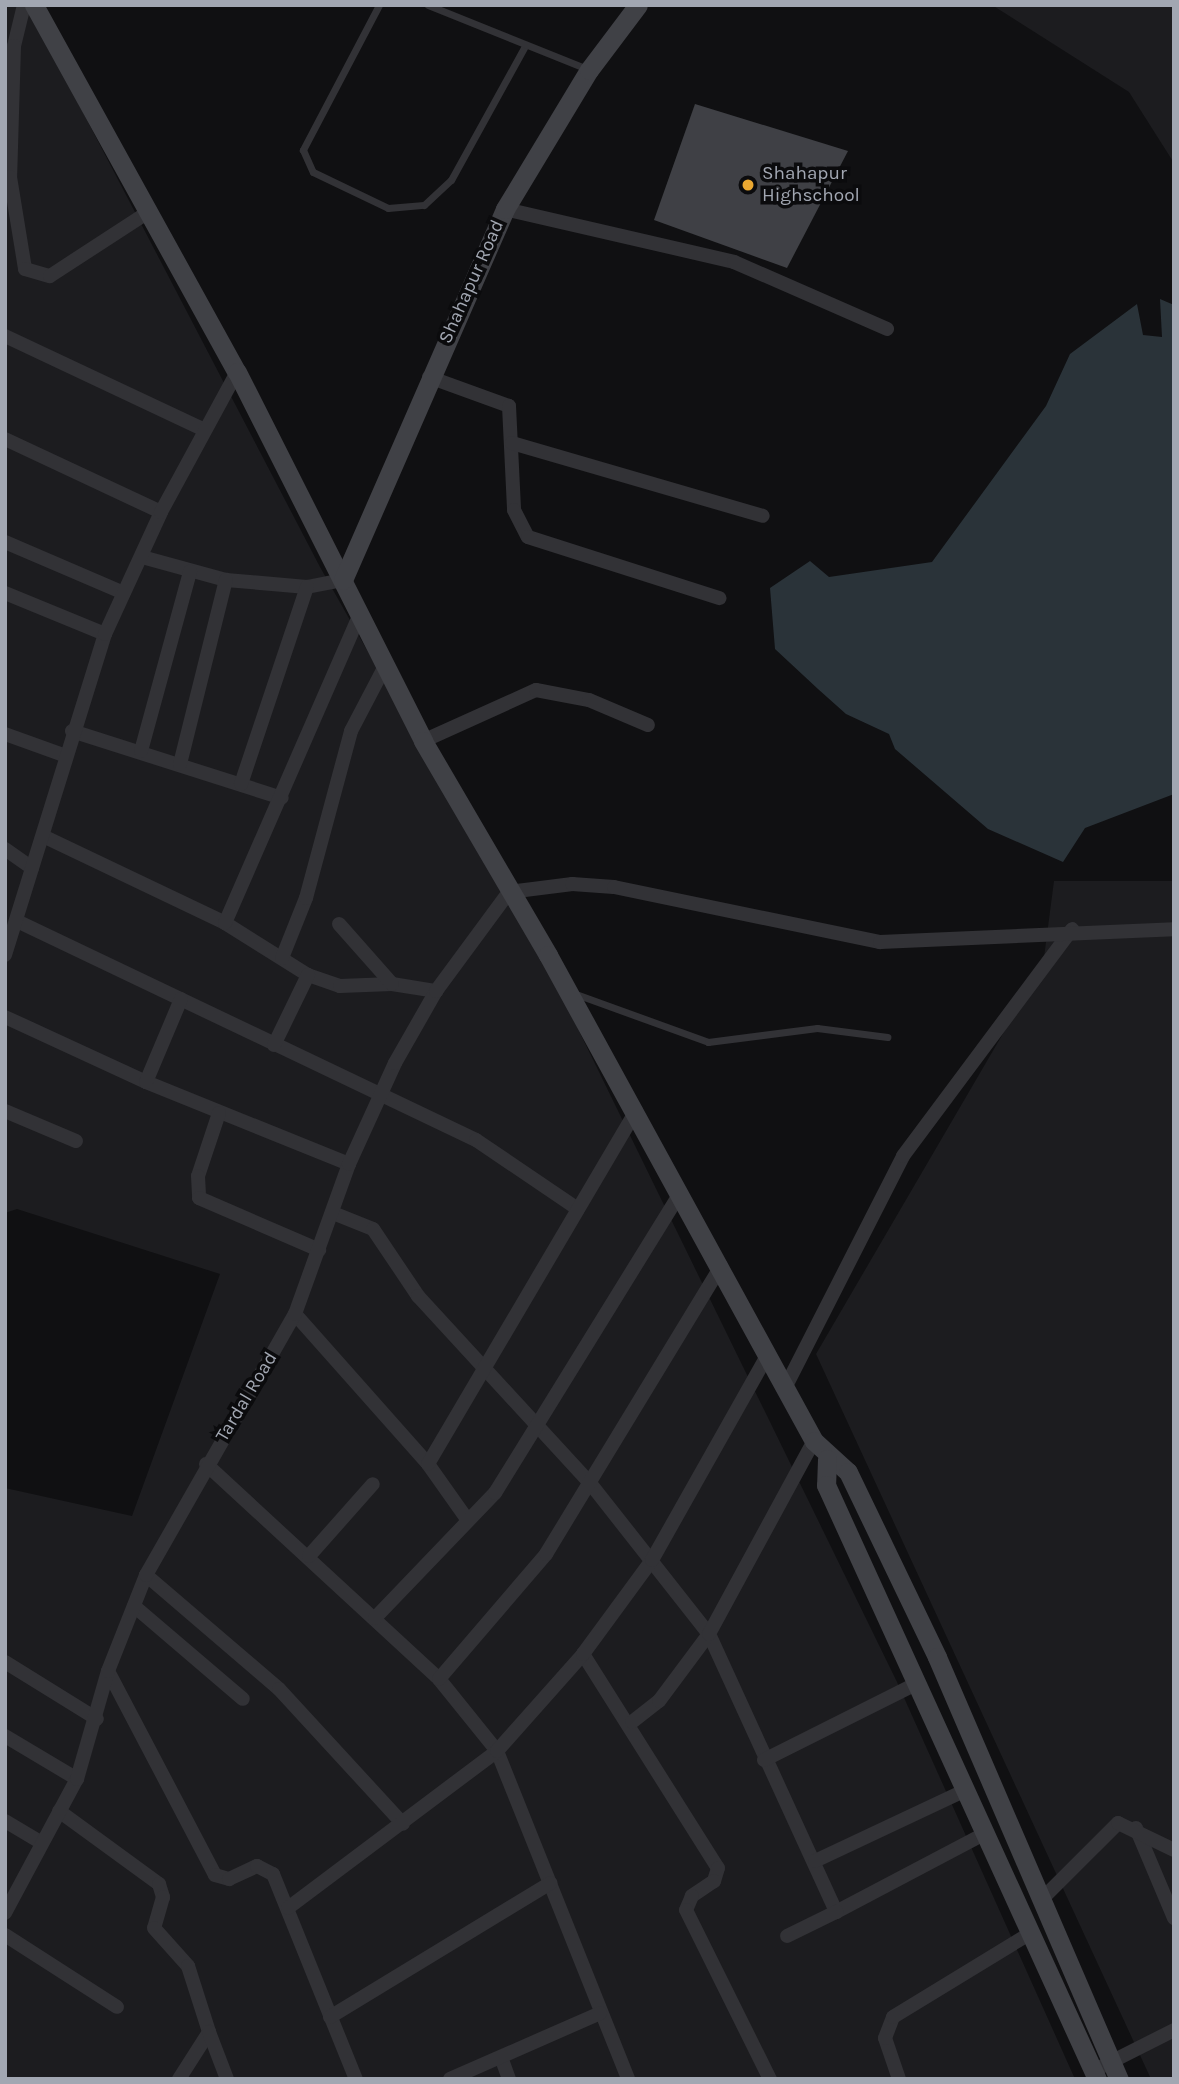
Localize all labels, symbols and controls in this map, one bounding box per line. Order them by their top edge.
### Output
place label: Shahapur Highschool [762,163,860,207]
marker: Shahapur Highschool [740,177,756,193]
street label: Shahapur Road [435,217,509,347]
street label: Tardal Road [211,1348,283,1446]

